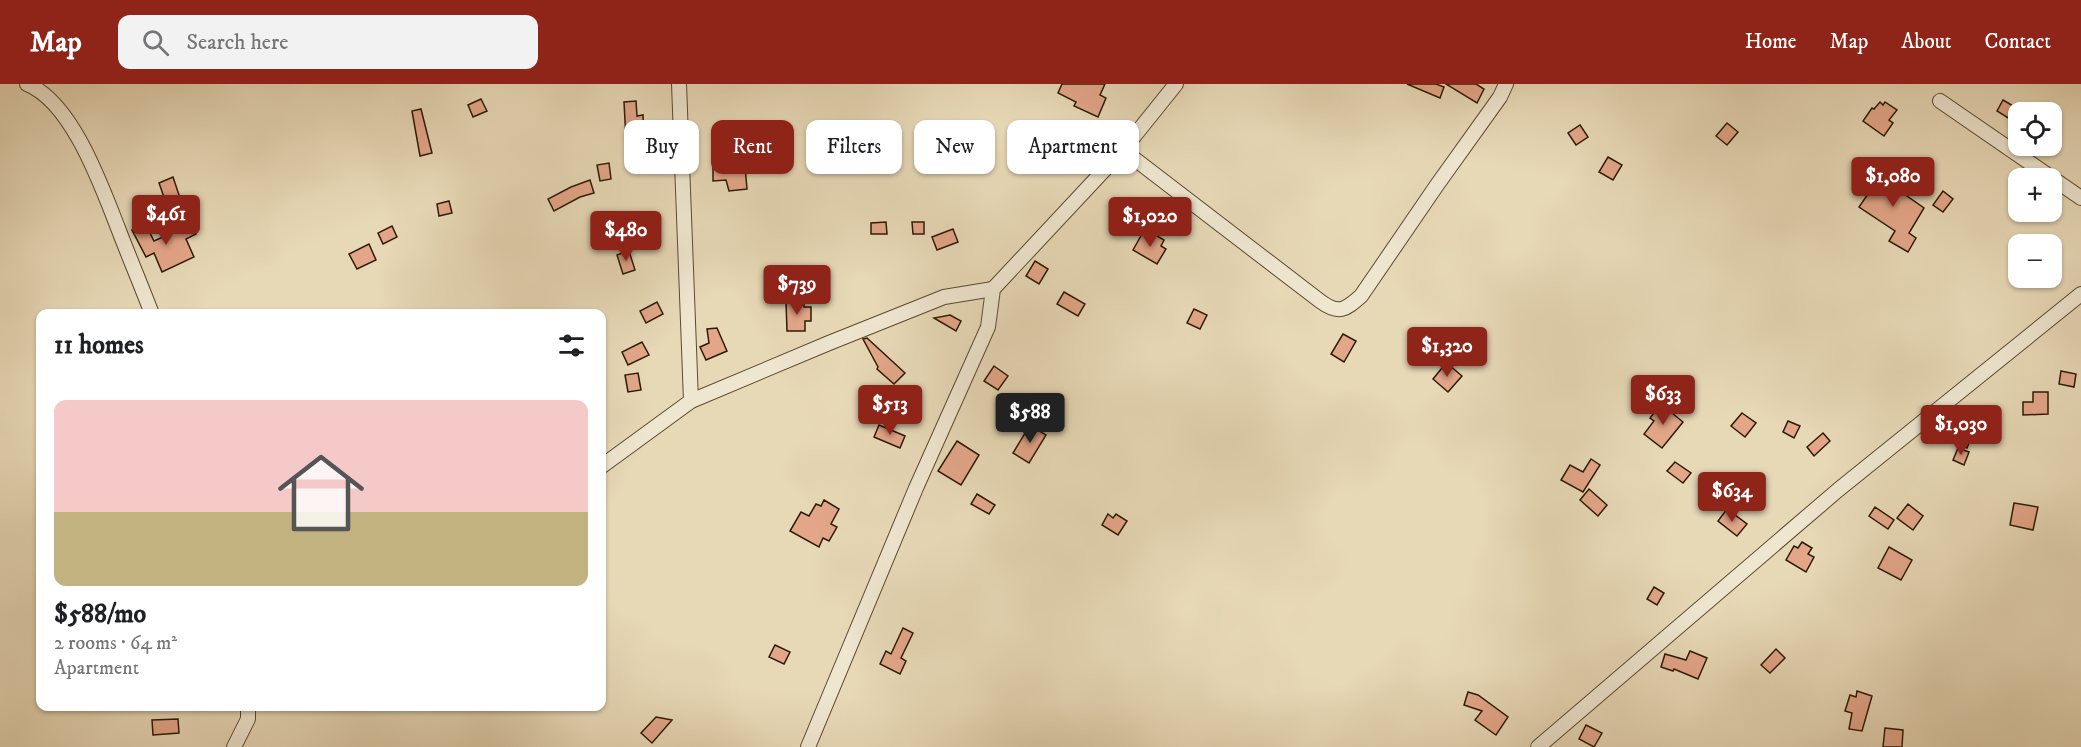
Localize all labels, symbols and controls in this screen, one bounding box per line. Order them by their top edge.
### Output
search box [118,15,538,69]
text: Map [30,25,82,60]
icon: search [139,26,172,59]
text: Search here [187,29,288,56]
text: Home [1745,29,1797,55]
text: Map [1830,29,1868,55]
text: About [1901,29,1952,55]
text: Contact [1985,29,2051,55]
map controls [2008,102,2062,288]
button: locate [2008,102,2062,156]
chip: Buy [624,120,699,174]
chip: Rent [711,120,794,174]
chip: Filters [806,120,902,174]
chip: New [914,120,995,174]
chip: Apartment [1007,120,1139,174]
pin: $1,080 [1844,157,1942,208]
text: $1,080 [1865,164,1921,189]
button: + [2008,168,2062,222]
pin: $461 [130,195,202,246]
pin: $1,020 [1101,197,1199,248]
text: $461 [146,202,186,227]
text: $1,020 [1123,204,1178,229]
pin: $480 [590,211,662,262]
text: $480 [604,218,648,243]
button: − [2008,234,2062,288]
pin: $739 [761,265,833,316]
text: $739 [778,272,816,297]
pin: $1,320 [1398,327,1496,378]
text: 11 homes [54,329,144,362]
icon: filters [555,329,588,362]
text: $1,320 [1421,334,1473,359]
pin: $633 [1627,375,1699,426]
text: $633 [1645,382,1681,407]
pin: $513 [854,385,926,436]
text: $513 [872,392,908,417]
pin: $588 [994,393,1066,444]
text: $588 [1010,400,1050,425]
pin: $1,030 [1912,405,2010,456]
text: $1,030 [1935,412,1987,437]
icon: home [267,439,375,547]
pin: $634 [1696,472,1768,523]
text: $634 [1712,479,1752,504]
text: $588/mo [54,598,146,631]
text: 2 rooms · 64 m² [54,631,177,656]
text: Apartment [54,656,139,681]

